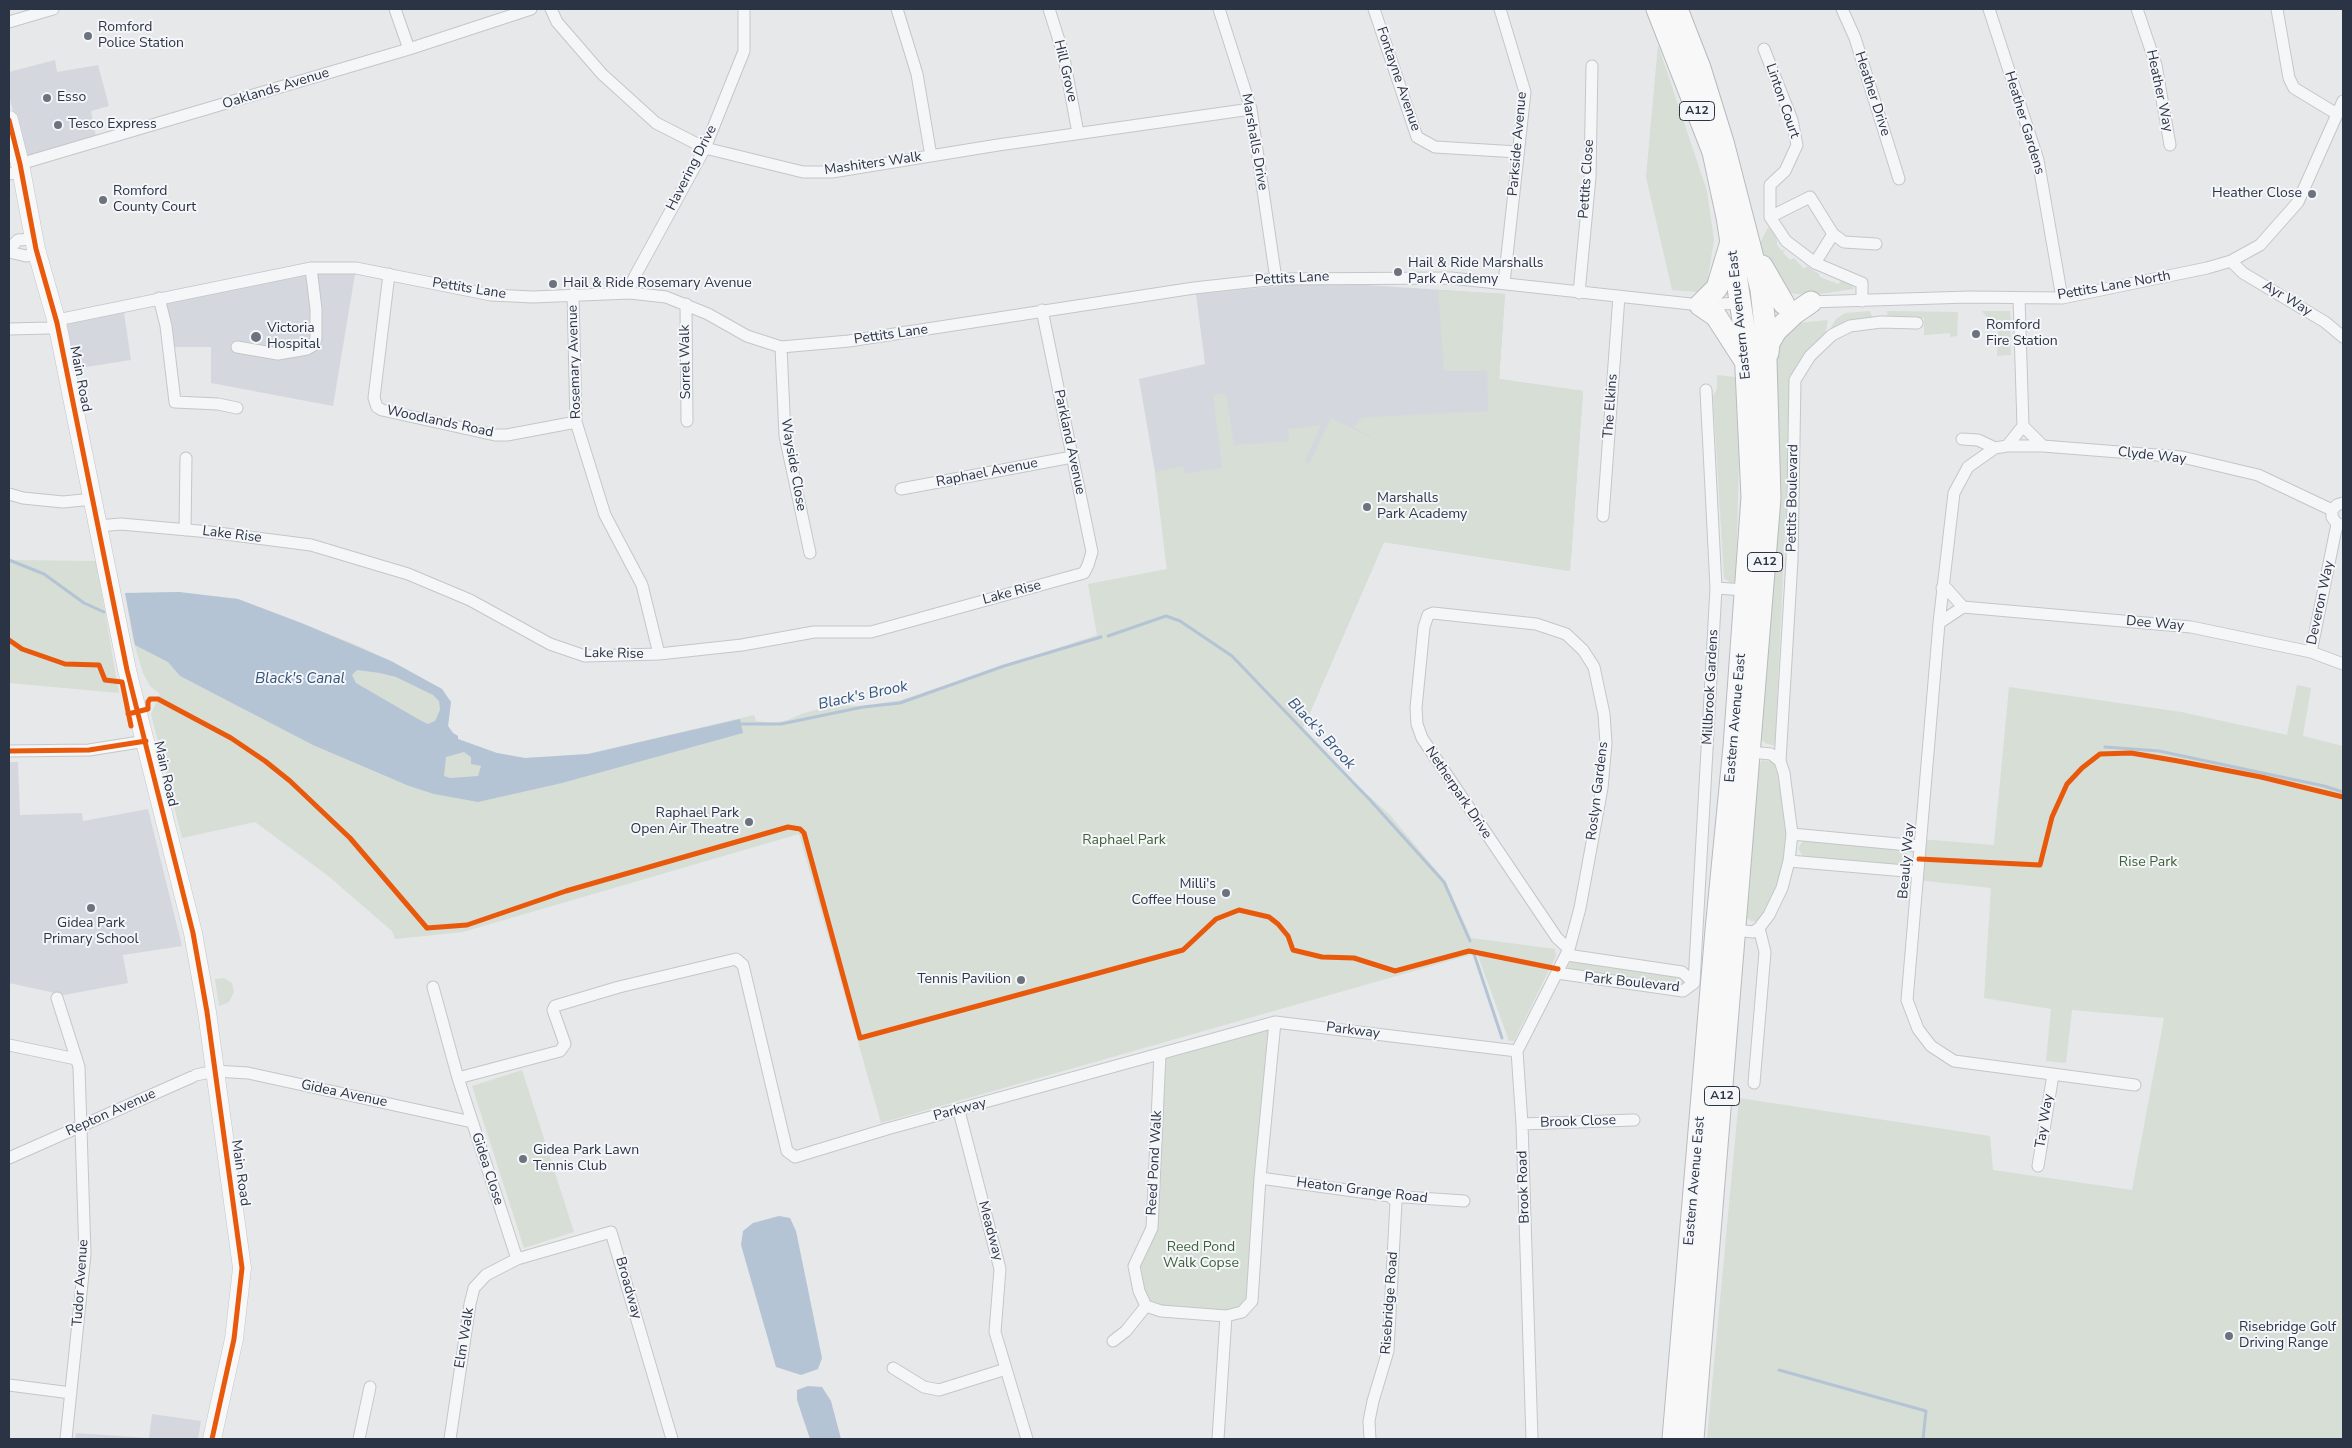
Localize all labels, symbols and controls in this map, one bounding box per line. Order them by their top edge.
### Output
place label: Romford Police Station [98,20,184,52]
street label: Fontayne Avenue [1372,25,1424,133]
marker: Romford Police Station [82,30,94,42]
street label: Hill Grove [1050,38,1080,104]
street label: Heather Way [2142,48,2176,134]
street label: Heather Drive [1850,50,1894,138]
street label: Linton Court [1761,61,1803,141]
street label: Oaklands Avenue [221,65,331,113]
street label: Heather Gardens [2000,69,2048,177]
place label: Esso [57,90,86,106]
street label: Parkside Avenue [1505,91,1531,197]
marker: Esso [41,92,53,104]
street label: Marshalls Drive [1237,92,1271,192]
road number: A12 [1680,102,1714,120]
place label: Tesco Express [68,117,157,133]
marker: Tesco Express [52,119,64,131]
street label: Havering Drive [663,122,721,214]
street label: Pettits Close [1576,139,1598,219]
street label: Mashiters Walk [823,149,923,179]
place label: Romford County Court [113,184,196,216]
place label: Heather Close [2212,186,2302,202]
marker: Heather Close [2306,188,2318,200]
marker: Romford County Court [97,194,109,206]
street label: Eastern Avenue East [1725,250,1755,380]
place label: Hail & Ride Marshalls Park Academy [1408,256,1544,288]
marker: Hail & Ride Marshalls Park Academy [1392,266,1404,278]
street label: Pettits Lane North [2056,268,2172,304]
street label: Pettits Lane [1254,269,1330,289]
street label: Pettits Lane [431,275,507,303]
place label: Hail & Ride Rosemary Avenue [563,276,752,292]
marker: Hail & Ride Rosemary Avenue [547,278,559,290]
street label: Ayr Way [2259,278,2315,320]
street label: Rosemary Avenue [565,305,585,419]
place label: Romford Fire Station [1986,318,2058,351]
place label: Victoria Hospital [267,321,320,354]
street label: Pettits Lane [853,321,929,349]
street label: Sorrel Walk [677,325,695,399]
marker: Romford Fire Station [1970,328,1982,340]
marker: Victoria Hospital [249,330,263,344]
street label: Main Road [65,345,95,413]
street label: The Elkins [1600,373,1622,439]
street label: Parkland Avenue [1050,388,1088,496]
street label: Woodlands Road [385,402,495,442]
street label: Wayside Close [777,417,809,513]
street label: Pettits Boulevard [1784,444,1802,552]
street label: Clyde Way [2117,444,2187,468]
street label: Raphael Avenue [935,455,1039,491]
place label: Marshalls Park Academy [1377,491,1467,524]
marker: Marshalls Park Academy [1361,501,1373,513]
street label: Lake Rise [201,523,263,547]
road number: A12 [1748,552,1782,572]
street label: Deveron Way [2304,559,2338,647]
street label: Lake Rise [981,577,1043,609]
street label: Dee Way [2125,613,2185,635]
street label: Millbrook Gardens [1700,629,1722,745]
street label: Lake Rise [584,645,644,663]
street label: Eastern Avenue East [1722,653,1750,783]
water label: Black's Canal [255,670,345,688]
water label: Black's Brook [817,678,909,714]
water label: Black's Brook [1283,695,1359,773]
street label: Main Road [149,740,181,808]
street label: Roslyn Gardens [1584,741,1612,841]
street label: Netherpark Drive [1421,744,1495,842]
place label: Raphael Park Open Air Theatre [631,806,739,839]
marker: Raphael Park Open Air Theatre [743,816,755,828]
street label: Beauly Way [1895,822,1919,900]
park label: Raphael Park [1082,833,1166,849]
park label: Rise Park [2119,855,2177,871]
place label: Milli's Coffee House [1131,877,1216,910]
marker: Milli's Coffee House [1220,887,1232,899]
marker: Gidea Park Primary School [85,902,97,914]
place label: Gidea Park Primary School [43,916,139,949]
street label: Park Boulevard [1584,970,1680,996]
place label: Tennis Pavilion [917,972,1011,988]
marker: Tennis Pavilion [1015,974,1027,986]
street label: Parkway [1325,1019,1381,1043]
street label: Gidea Avenue [299,1077,389,1111]
street label: Repton Avenue [63,1086,159,1140]
road number: A12 [1704,1086,1740,1106]
street label: Tay Way [2032,1093,2058,1149]
street label: Parkway [932,1095,988,1125]
street label: Reed Pond Walk [1144,1110,1166,1216]
street label: Brook Close [1540,1112,1616,1132]
street label: Eastern Avenue East [1681,1116,1709,1246]
street label: Gidea Close [467,1131,507,1207]
street label: Main Road [227,1139,253,1207]
place label: Gidea Park Lawn Tennis Club [533,1143,639,1176]
street label: Brook Road [1514,1150,1534,1224]
marker: Gidea Park Lawn Tennis Club [517,1153,529,1165]
street label: Heaton Grange Road [1295,1175,1429,1207]
street label: Meadway [974,1199,1006,1263]
street label: Tudor Avenue [70,1239,92,1327]
park label: Reed Pond Walk Copse [1163,1240,1239,1272]
street label: Risebridge Road [1378,1251,1402,1355]
street label: Broadway [611,1255,645,1321]
street label: Elm Walk [452,1307,478,1369]
place label: Risebridge Golf Driving Range [2239,1320,2336,1352]
marker: Risebridge Golf Driving Range [2223,1330,2235,1342]

